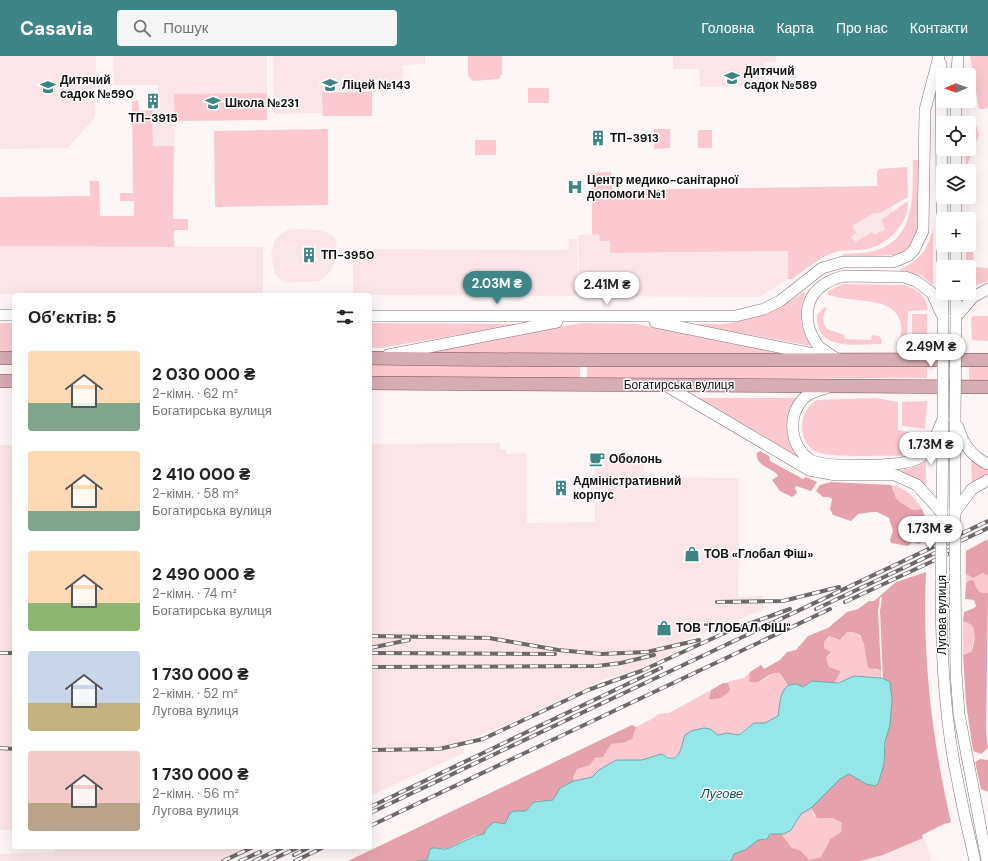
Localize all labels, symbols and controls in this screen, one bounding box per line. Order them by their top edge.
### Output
search box [117,10,397,46]
text: Casavia [20,16,93,41]
icon: search [131,17,153,39]
text: Пошук [163,18,208,38]
text: Головна [701,19,754,37]
text: Карта [776,19,814,37]
text: Про нас [836,19,888,37]
text: Контакти [910,19,968,37]
place label: Дитячий садок №589 [744,63,817,93]
north arrow [936,68,976,108]
map controls [936,68,976,300]
school or university icon: Дитячий садок №589 [723,69,741,87]
place label: Дитячий садок №590 [60,72,134,102]
school or university icon: Ліцей №143 [321,76,339,94]
place label: Ліцей №143 [342,77,411,93]
school or university icon: Дитячий садок №590 [39,78,57,96]
building icon: ТП-3915 [144,92,162,110]
school or university icon: Школа №231 [204,94,222,112]
place label: Школа №231 [225,95,299,111]
place label: ТП-3915 [128,110,178,126]
button: locate [936,116,976,156]
building icon: ТП-3913 [589,129,607,147]
place label: ТП-3913 [610,130,659,146]
button: layers [936,164,976,204]
place label: Центр медико-санітарної допомоги №1 [587,172,739,202]
hospital icon: Центр медико-санітарної допомоги №1 [566,178,584,196]
button: + [936,212,976,252]
building icon: ТП-3950 [300,246,318,264]
place label: ТП-3950 [321,247,374,263]
button: − [936,260,976,300]
pin: 2.03M ₴ [460,271,534,305]
pin: 2.41M ₴ [570,272,644,306]
text: 2.03M ₴ [472,275,522,292]
text: 2.41M ₴ [583,276,631,293]
text: Об’єктів: 5 [28,306,116,328]
icon: filters [334,306,356,328]
pin: 2.49M ₴ [894,334,968,368]
text: 2.49M ₴ [906,338,956,355]
text: 2 030 000 ₴ [152,363,255,385]
icon: home [60,367,108,415]
street label: Богатирська вулиця [624,377,734,393]
text: 2-кімн. · 62 m² [152,385,238,402]
text: Богатирська вулиця [152,402,272,419]
pin: 1.73M ₴ [894,432,968,466]
text: 1.73M ₴ [908,436,954,453]
cafe icon: Оболонь [588,450,606,468]
place label: Оболонь [609,451,662,467]
text: 2 410 000 ₴ [152,463,250,485]
icon: home [60,467,108,515]
place label: Адміністративний корпус [573,473,681,503]
building icon: Адміністративний корпус [552,479,570,497]
text: 2-кімн. · 58 m² [152,485,238,502]
text: Богатирська вулиця [152,502,272,519]
pin: 1.73M ₴ [893,516,967,550]
text: 1.73M ₴ [907,520,953,537]
shop icon: ТОВ «Глобал Фіш» [683,545,701,563]
place label: ТОВ «Глобал Фіш» [704,546,813,562]
text: 2 490 000 ₴ [152,563,255,585]
icon: home [60,567,108,615]
street label: Лугова вулиця [934,575,950,655]
text: 2-кімн. · 74 m² [152,585,237,602]
text: Богатирська вулиця [152,602,272,619]
shop icon: ТОВ "ГЛОБАЛ ФІШ" [655,619,673,637]
place label: ТОВ "ГЛОБАЛ ФІШ" [676,620,791,636]
text: 1 730 000 ₴ [152,663,249,685]
icon: home [60,667,108,715]
text: 2-кімн. · 52 m² [152,685,238,702]
text: Лугова вулиця [152,702,238,719]
text: 1 730 000 ₴ [152,763,249,785]
icon: home [60,767,108,815]
text: 2-кімн. · 56 m² [152,785,239,802]
water label: Лугове [700,785,743,802]
text: Лугова вулиця [152,802,238,819]

